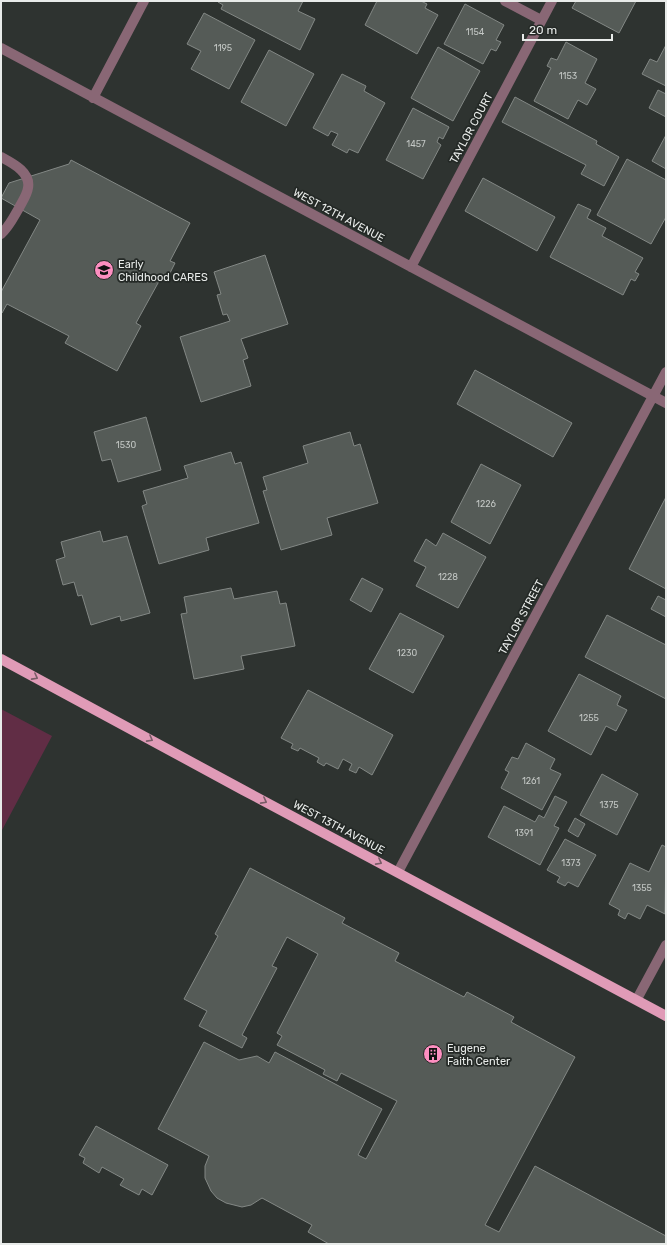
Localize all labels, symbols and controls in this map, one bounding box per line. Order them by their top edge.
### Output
scale bar [523,16,612,42]
text: 20 m [529,23,557,37]
house number: 1154 [466,27,485,37]
house number: 1195 [214,43,232,53]
house number: 1153 [559,71,577,81]
street label: TAYLOR COURT [447,90,496,166]
house number: 1457 [406,139,426,149]
street label: WEST 12TH AVENUE [291,186,387,245]
place label: Early Childhood CARES [118,258,208,284]
school or university icon: Early Childhood CARES [93,259,115,281]
house number: 1530 [116,440,136,450]
house number: 1226 [476,499,496,509]
house number: 1228 [438,572,458,582]
street label: TAYLOR STREET [496,577,547,657]
house number: 1230 [397,648,417,658]
one-way arrow [31,673,39,680]
house number: 1255 [579,713,599,723]
one-way arrow [146,734,153,742]
house number: 1261 [522,776,540,786]
one-way arrow [260,797,267,804]
street label: WEST 13TH AVENUE [291,798,387,857]
house number: 1375 [599,800,619,810]
house number: 1391 [515,828,533,838]
one-way arrow [375,858,382,865]
house number: 1373 [561,858,581,868]
house number: 1355 [632,883,652,893]
place label: Eugene Faith Center [447,1042,511,1068]
building icon: Eugene Faith Center [422,1043,444,1065]

